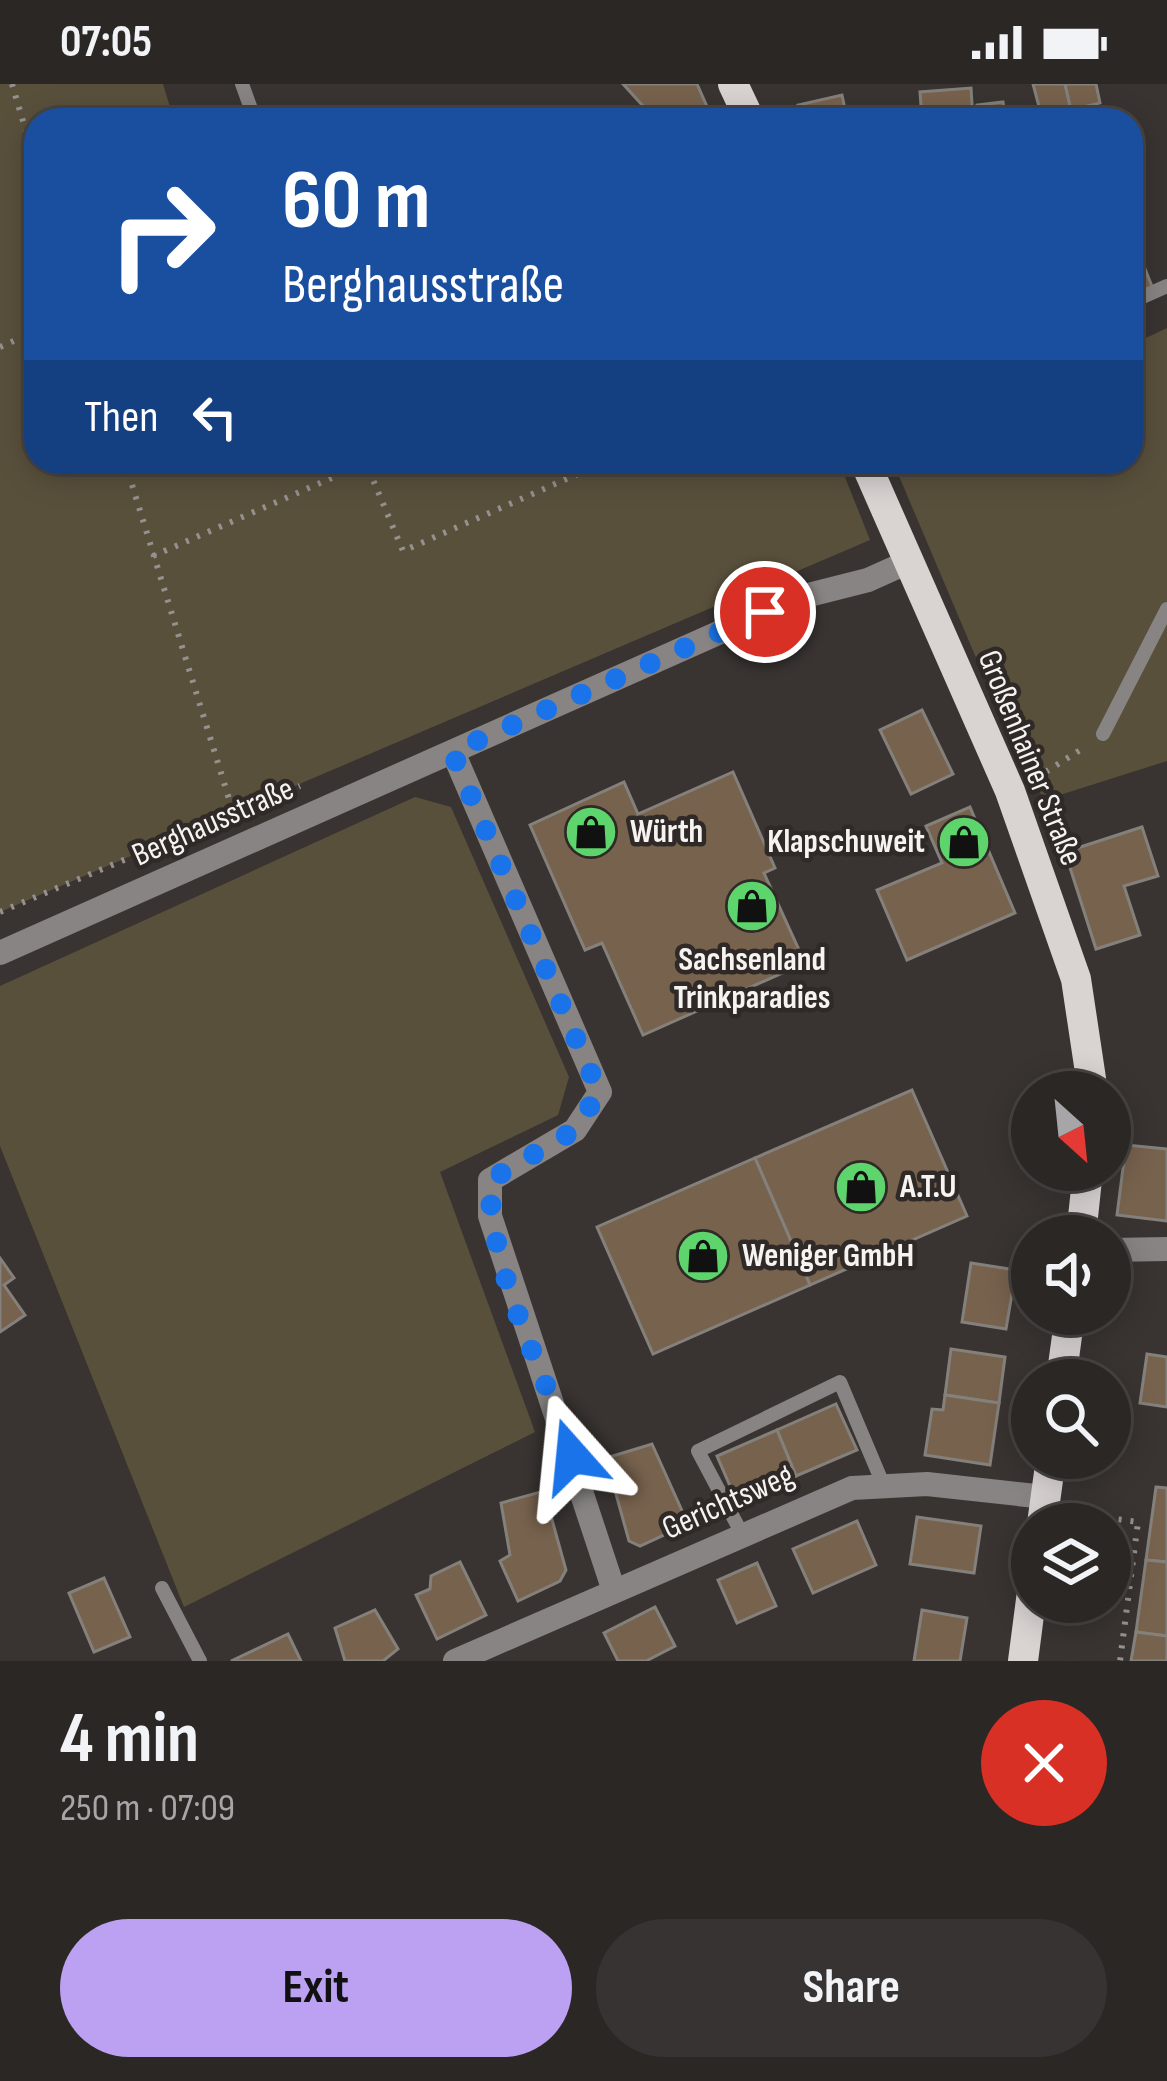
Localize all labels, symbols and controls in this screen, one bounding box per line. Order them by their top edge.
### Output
text: 07:05 [60,15,152,70]
text: 60 m [282,151,430,252]
icon: right [84,156,240,312]
text: Berghausstraße [282,253,564,318]
icon: left [182,384,248,450]
text: Then [84,390,158,445]
pin [714,561,816,663]
icon: arrive [732,579,798,645]
street label: Großenhainer Straße [969,645,1091,871]
street label: Berghausstraße [126,769,300,875]
shop icon: Würth [563,804,619,860]
place label: Würth [630,812,703,852]
shop icon: Klapschuweit [936,814,992,870]
place label: Klapschuweit [767,822,925,862]
shop icon: Sachsenland Trinkparadies [724,878,780,934]
place label: Sachsenland Trinkparadies [674,940,830,1018]
north arrow [1011,1071,1131,1191]
map controls [1011,1071,1131,1623]
shop icon: A.T.U [833,1159,889,1215]
place label: A.T.U [899,1167,956,1207]
button: sound [1011,1215,1131,1335]
shop icon: Weniger GmbH [675,1228,731,1284]
place label: Weniger GmbH [742,1236,914,1276]
button: search [1011,1359,1131,1479]
position arrow [509,1393,635,1519]
street label: Gerichtsweg [656,1455,800,1549]
button: layers [1011,1503,1131,1623]
text: 4 min [60,1696,199,1783]
button: close [981,1700,1107,1826]
text: 250 m · 07:09 [60,1785,235,1832]
button: Exit [60,1919,572,2057]
button: Share [596,1919,1107,2057]

